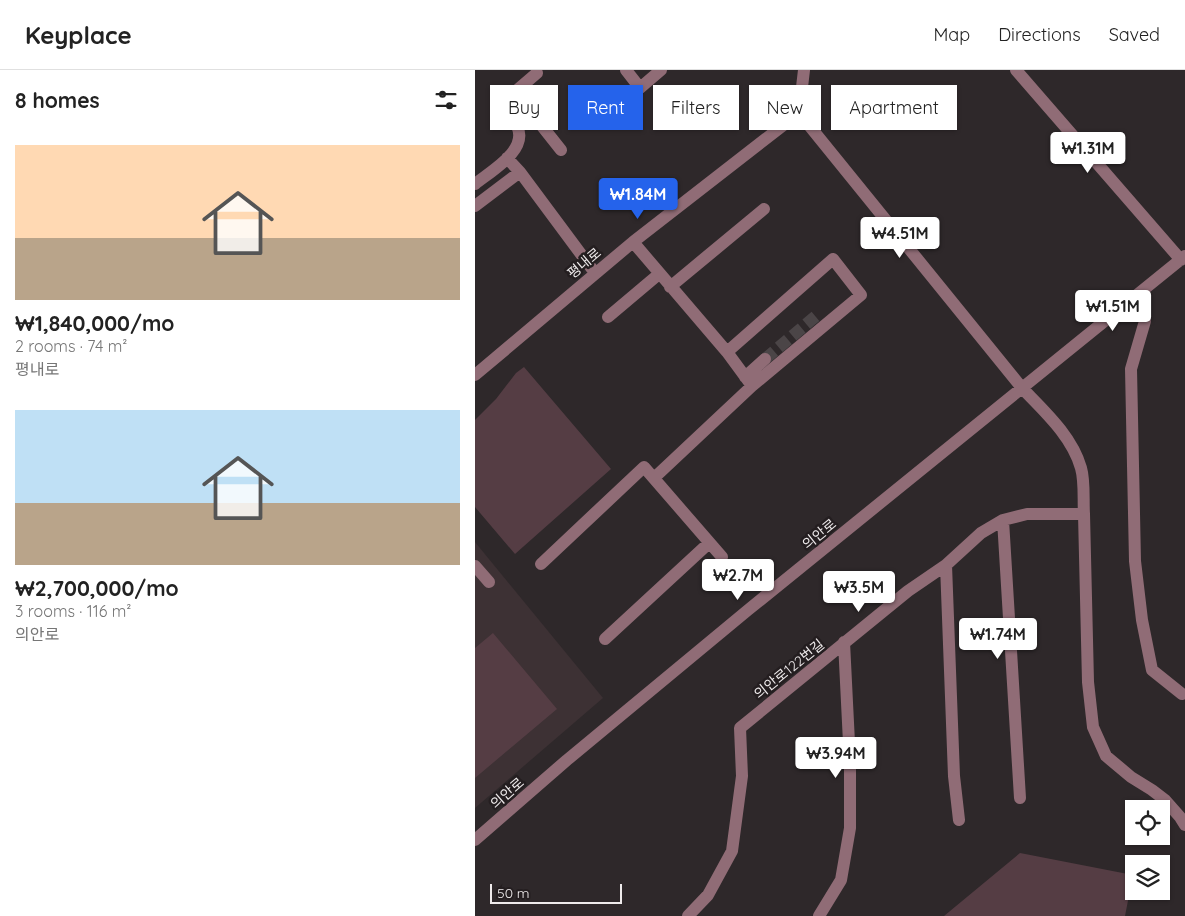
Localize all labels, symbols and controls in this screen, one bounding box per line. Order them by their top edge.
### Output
text: Keyplace [25,20,132,50]
text: Map [933,23,970,46]
text: Directions [998,23,1081,46]
text: Saved [1109,23,1160,46]
chip: Buy [490,85,558,130]
chip: Rent [568,85,643,130]
chip: Filters [653,85,739,130]
chip: New [749,85,821,130]
chip: Apartment [831,85,957,130]
icon: filters [432,86,460,114]
text: 8 homes [15,87,100,113]
pin: ₩1.31M [1047,132,1129,174]
text: ₩1.31M [1061,138,1115,158]
icon: home [193,178,283,268]
pin: ₩1.84M [597,178,679,220]
text: ₩1.84M [610,184,666,204]
pin: ₩4.51M [859,216,941,259]
text: ₩4.51M [871,223,929,243]
street label: 평내로 [563,244,605,282]
pin: ₩1.51M [1072,290,1154,332]
text: ₩1.51M [1086,296,1140,316]
text: ₩1,840,000/mo [15,310,174,336]
text: 2 rooms · 74 m² [15,336,127,356]
text: 평내로 [15,359,59,379]
icon: home [193,443,283,533]
street label: 의안로 [798,515,840,553]
pin: ₩2.7M [703,558,773,601]
text: ₩2.7M [713,565,763,585]
pin: ₩3.5M [824,570,894,613]
text: ₩2,700,000/mo [15,575,179,601]
text: ₩3.5M [834,577,884,597]
text: 3 rooms · 116 m² [15,601,131,621]
pin: ₩1.74M [957,618,1039,660]
text: 의안로 [15,624,59,644]
text: ₩1.74M [970,624,1026,644]
street label: 의안로122번길 [750,635,828,703]
pin: ₩3.94M [795,736,877,779]
text: ₩3.94M [806,743,866,763]
street label: 의안로 [487,773,528,812]
map controls [1125,800,1170,900]
button: locate [1125,800,1170,845]
button: layers [1125,855,1170,900]
scale bar [490,881,623,904]
text: 50 m [497,884,530,902]

